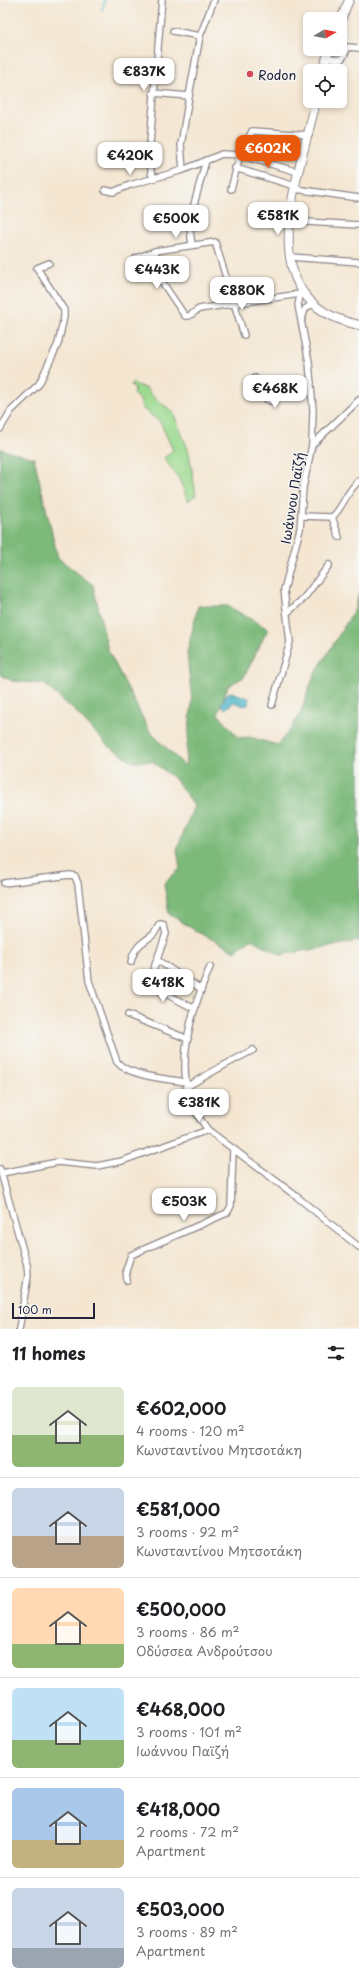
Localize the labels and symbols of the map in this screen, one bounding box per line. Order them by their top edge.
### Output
north arrow [303,12,347,56]
pin: €837K [116,58,172,92]
place label: Rodon [258,65,296,84]
marker: Rodon [245,69,255,79]
pin: €602K [240,135,296,169]
pin: €420K [102,142,158,176]
pin: €581K [250,202,306,236]
pin: €500K [148,205,204,239]
pin: €443K [129,256,185,290]
pin: €880K [214,277,270,311]
pin: €468K [247,375,303,409]
street label: Ιωάννου Παϊζή [275,451,309,545]
pin: €418K [135,969,191,1003]
pin: €381K [171,1089,227,1123]
pin: €503K [156,1188,212,1222]
scale bar [12,1301,95,1320]

